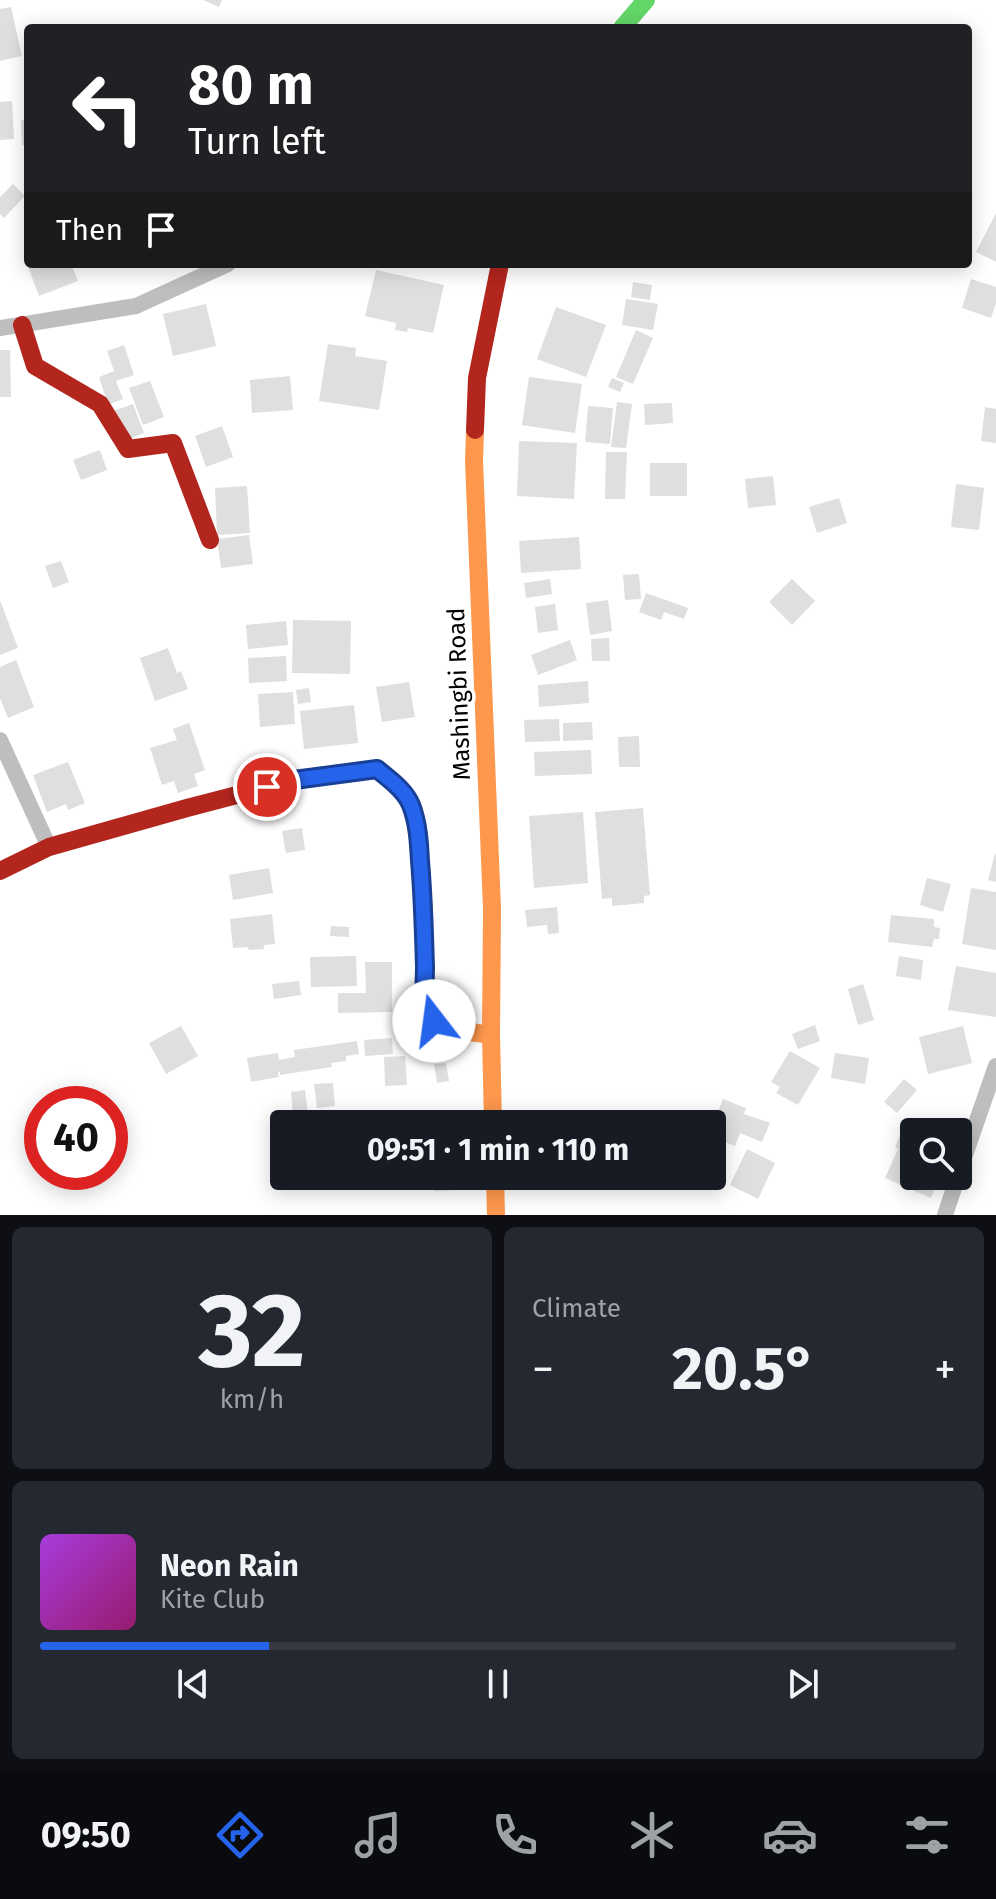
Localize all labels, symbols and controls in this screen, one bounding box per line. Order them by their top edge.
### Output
text: 80 m [188,52,314,119]
icon: left [56,56,160,160]
text: Turn left [188,120,326,164]
icon: arrive [139,208,183,252]
text: Then [56,212,123,248]
street label: Mashingbi Road [442,607,476,781]
pin [233,753,301,821]
icon: arrive [245,765,289,809]
position arrow [392,979,476,1063]
speed limit sign: 40 [24,1086,128,1190]
map controls [900,1118,972,1190]
button: search [900,1118,972,1190]
text: 09:51 · 1 min · 110 m [367,1132,629,1168]
text: 32 [199,1269,305,1394]
text: Climate [532,1293,621,1324]
text: 20.5° [672,1333,816,1405]
text: − [532,1343,554,1396]
text: + [934,1343,956,1396]
text: km/h [220,1384,284,1415]
text: Neon Rain [160,1548,299,1584]
text: Kite Club [160,1584,265,1615]
icon: previous [171,1662,215,1706]
icon: pause [476,1662,520,1706]
icon: next [781,1662,825,1706]
icon: directions [212,1807,268,1863]
icon: music [350,1807,406,1863]
icon: phone [487,1807,543,1863]
icon: climate [624,1807,680,1863]
icon: car [762,1807,818,1863]
icon: filters [899,1807,955,1863]
text: 09:50 [41,1813,131,1857]

